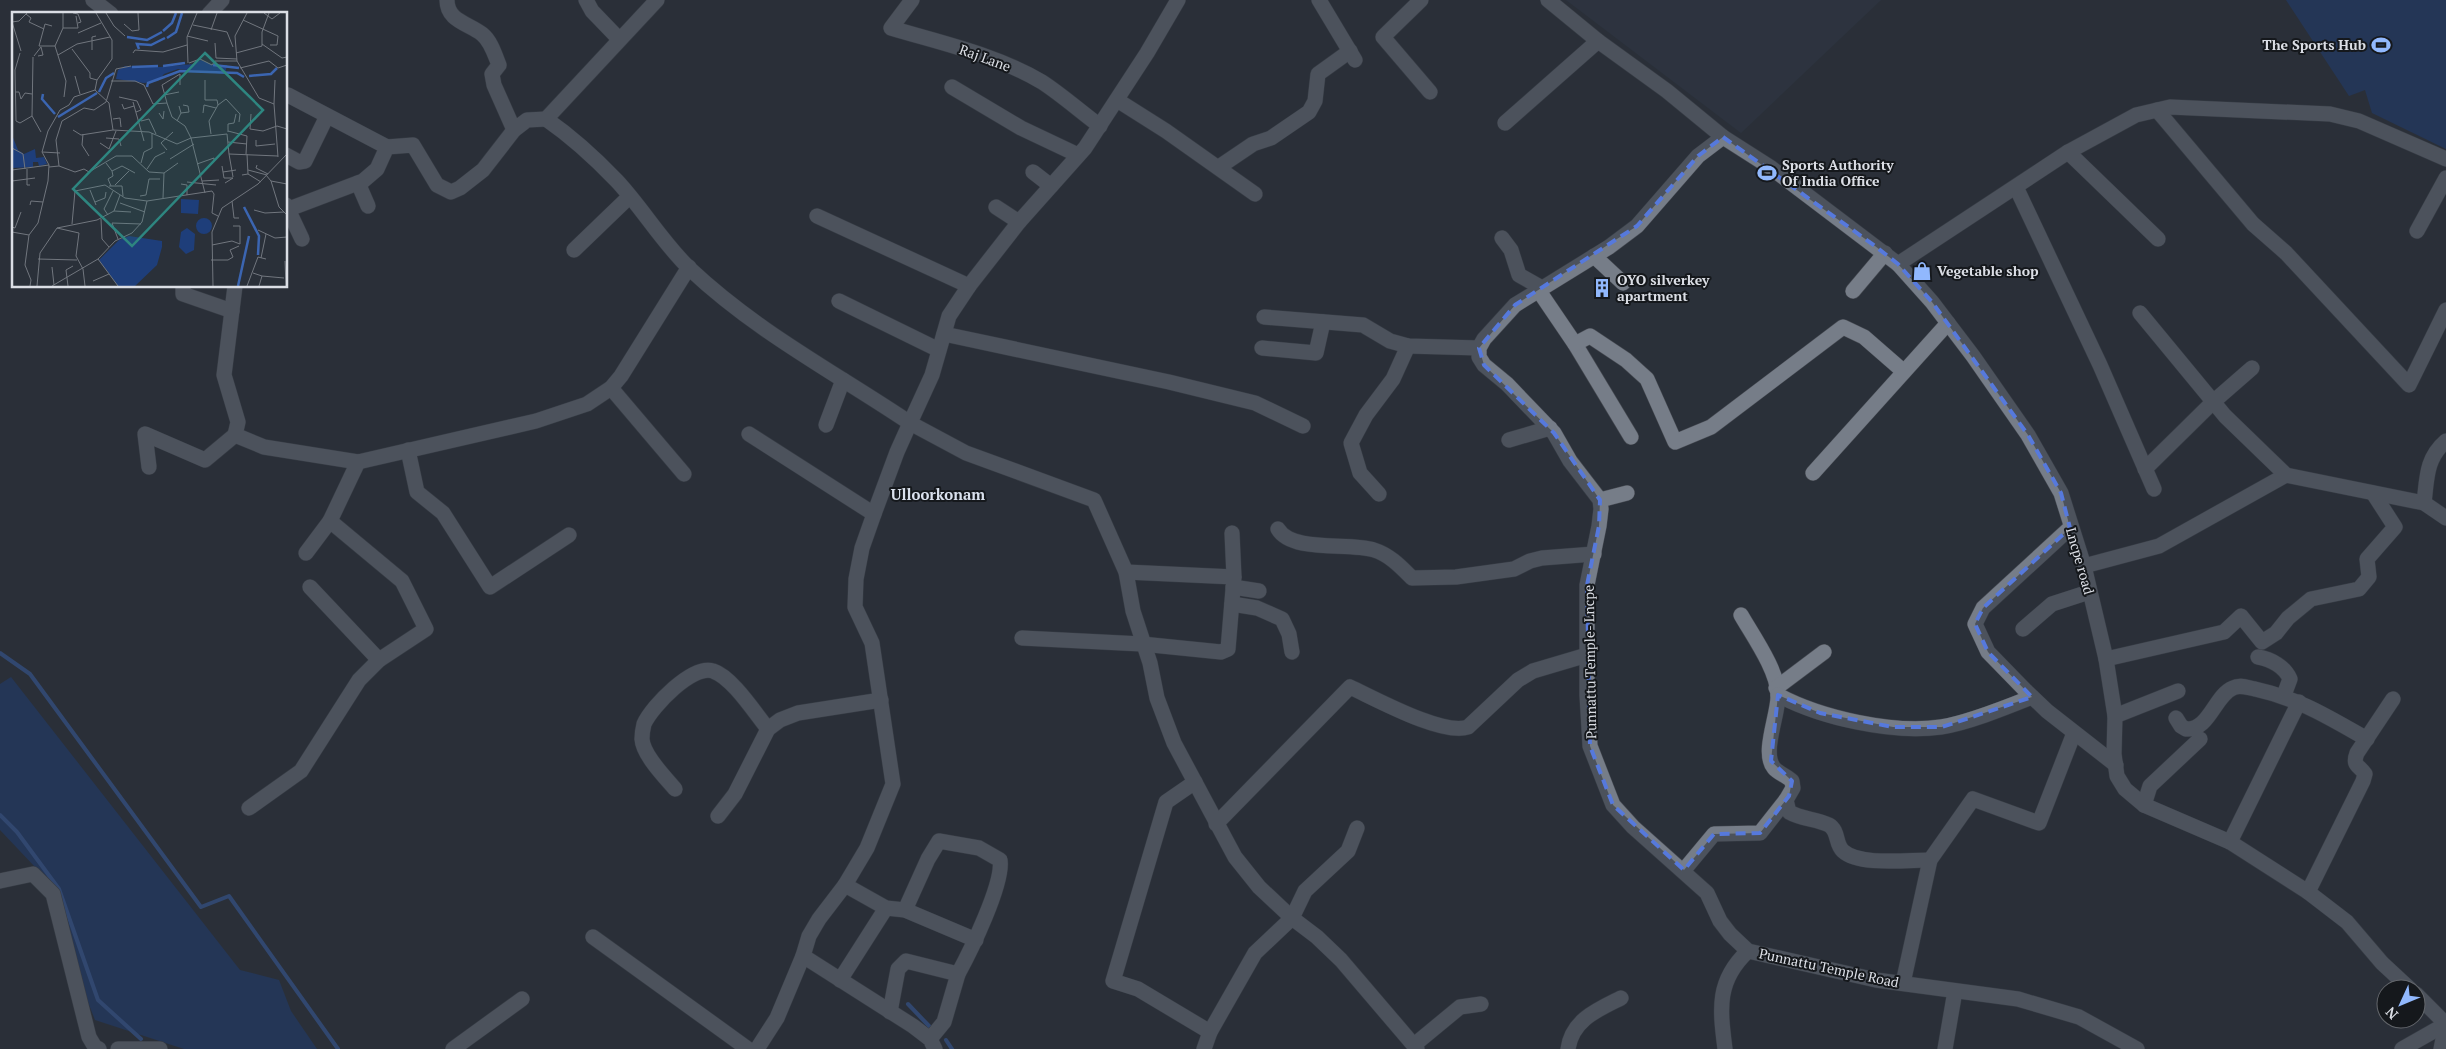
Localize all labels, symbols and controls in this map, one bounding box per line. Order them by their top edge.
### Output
inset map [12,12,288,288]
sports icon: The Sports Hub [2370,34,2392,56]
place label: The Sports Hub [2262,35,2366,54]
street label: Raj Lane [957,39,1014,76]
place label: Sports Authority Of India Office [1782,155,1894,190]
sports icon: Sports Authority Of India Office [1756,162,1778,184]
shop icon: Vegetable shop [1911,260,1933,282]
place label: Vegetable shop [1937,261,2039,280]
place label: OYO silverkey apartment [1617,270,1710,305]
building icon: OYO silverkey apartment [1591,277,1613,299]
district label: Ulloorkonam [891,484,985,504]
street label: Lncpe road [2062,525,2099,597]
street label: Punnattu Temple- Lncpe [1579,585,1600,739]
street label: Punnattu Temple Road [1757,943,1901,992]
north arrow [2376,979,2426,1029]
text: N [2381,1003,2402,1024]

